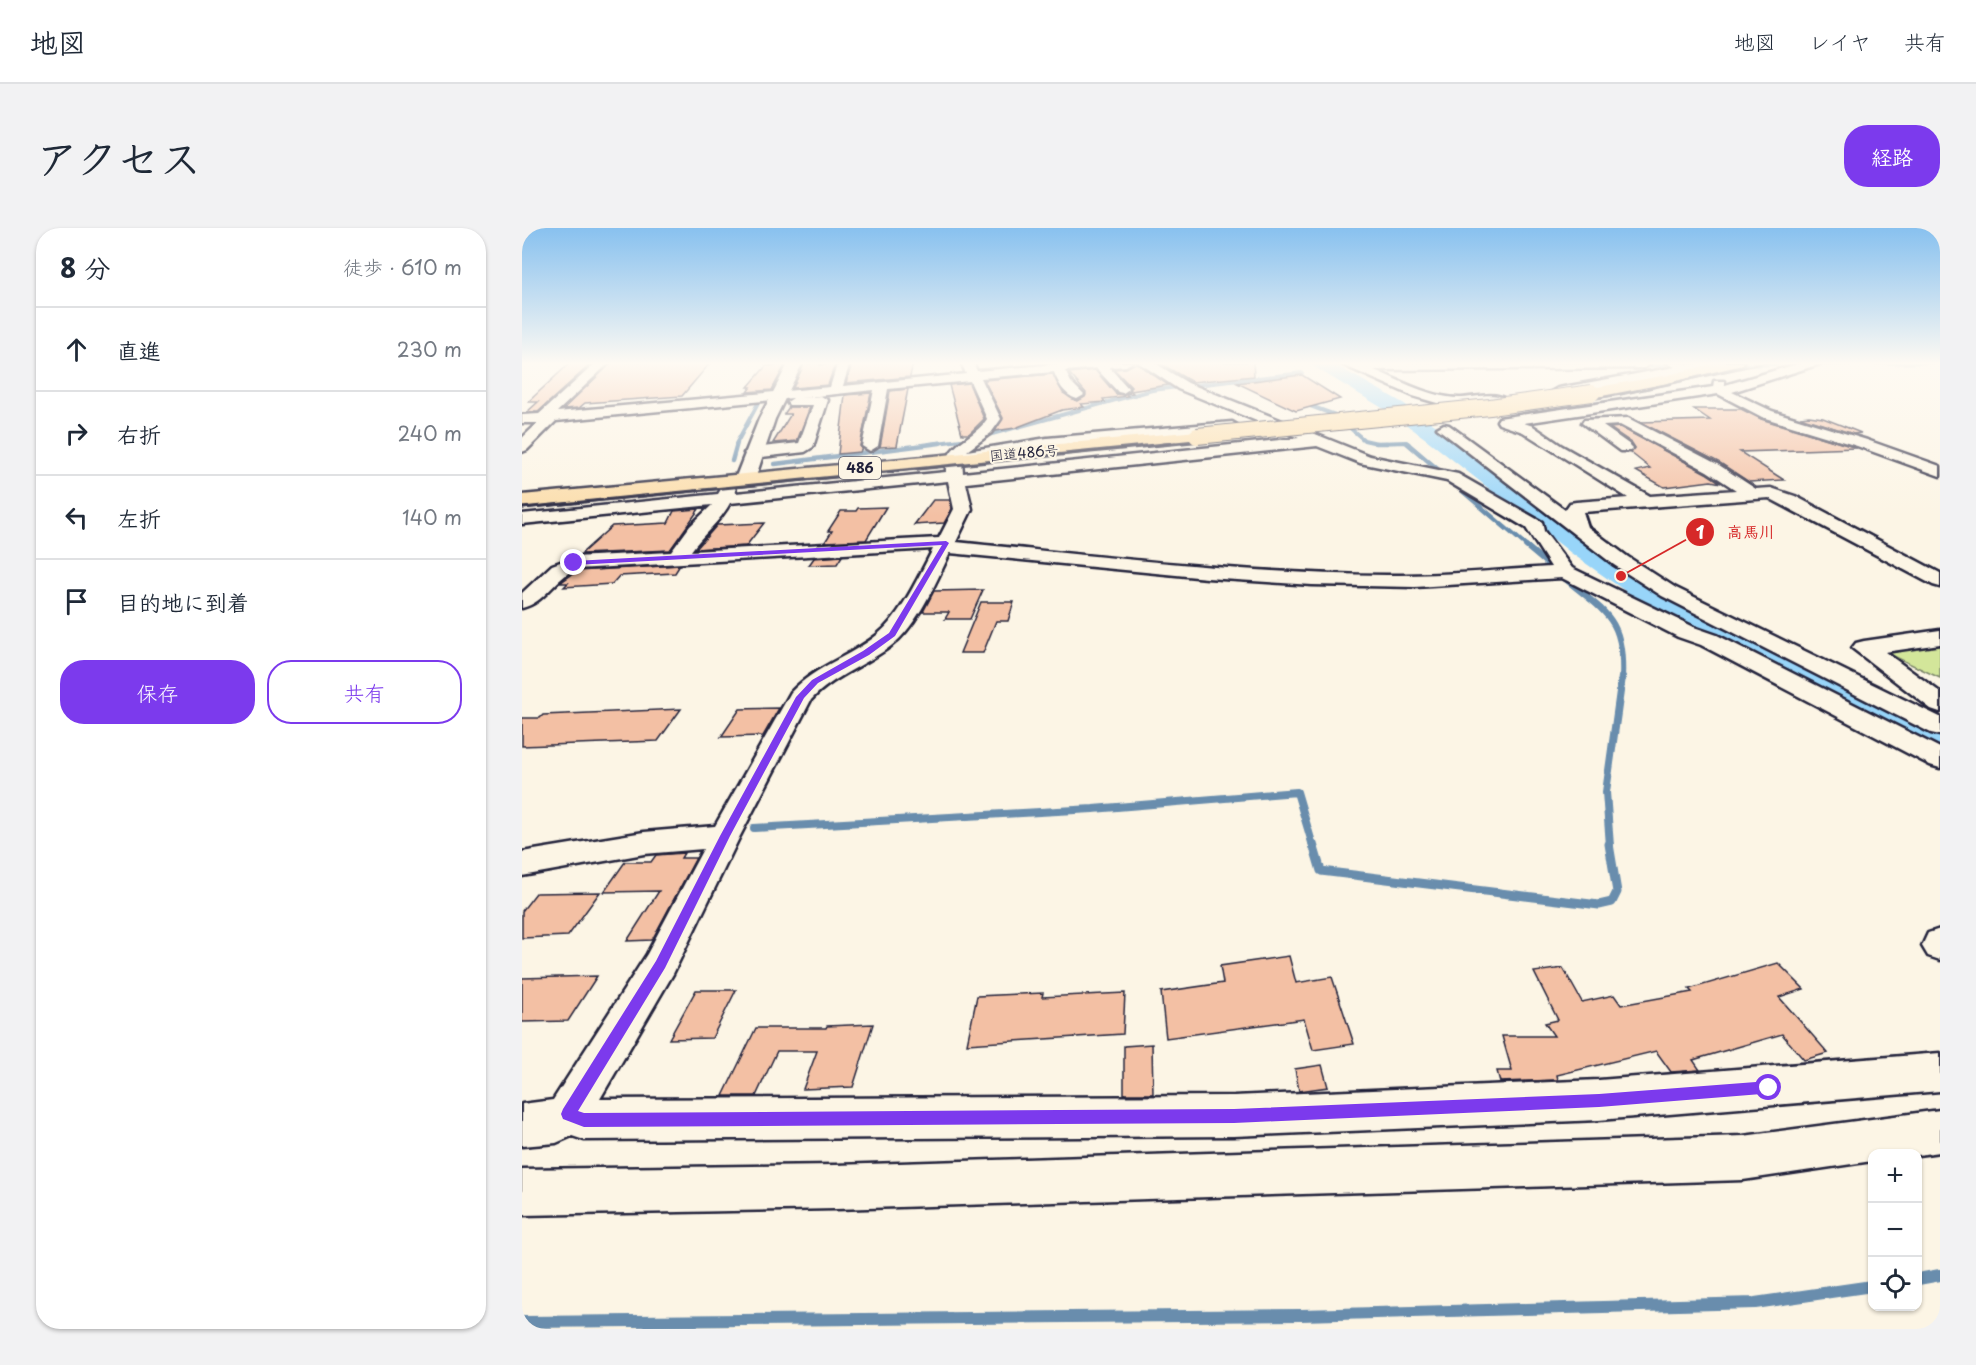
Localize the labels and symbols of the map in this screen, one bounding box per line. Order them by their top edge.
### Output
street label: 国道486号 [989,439,1059,466]
road number: 486 [839,457,881,479]
callout: 高馬川 [1685,515,1787,549]
text: 1 [1696,518,1705,545]
text: 高馬川 [1727,519,1775,543]
route end [560,549,586,575]
route start [1755,1074,1781,1100]

